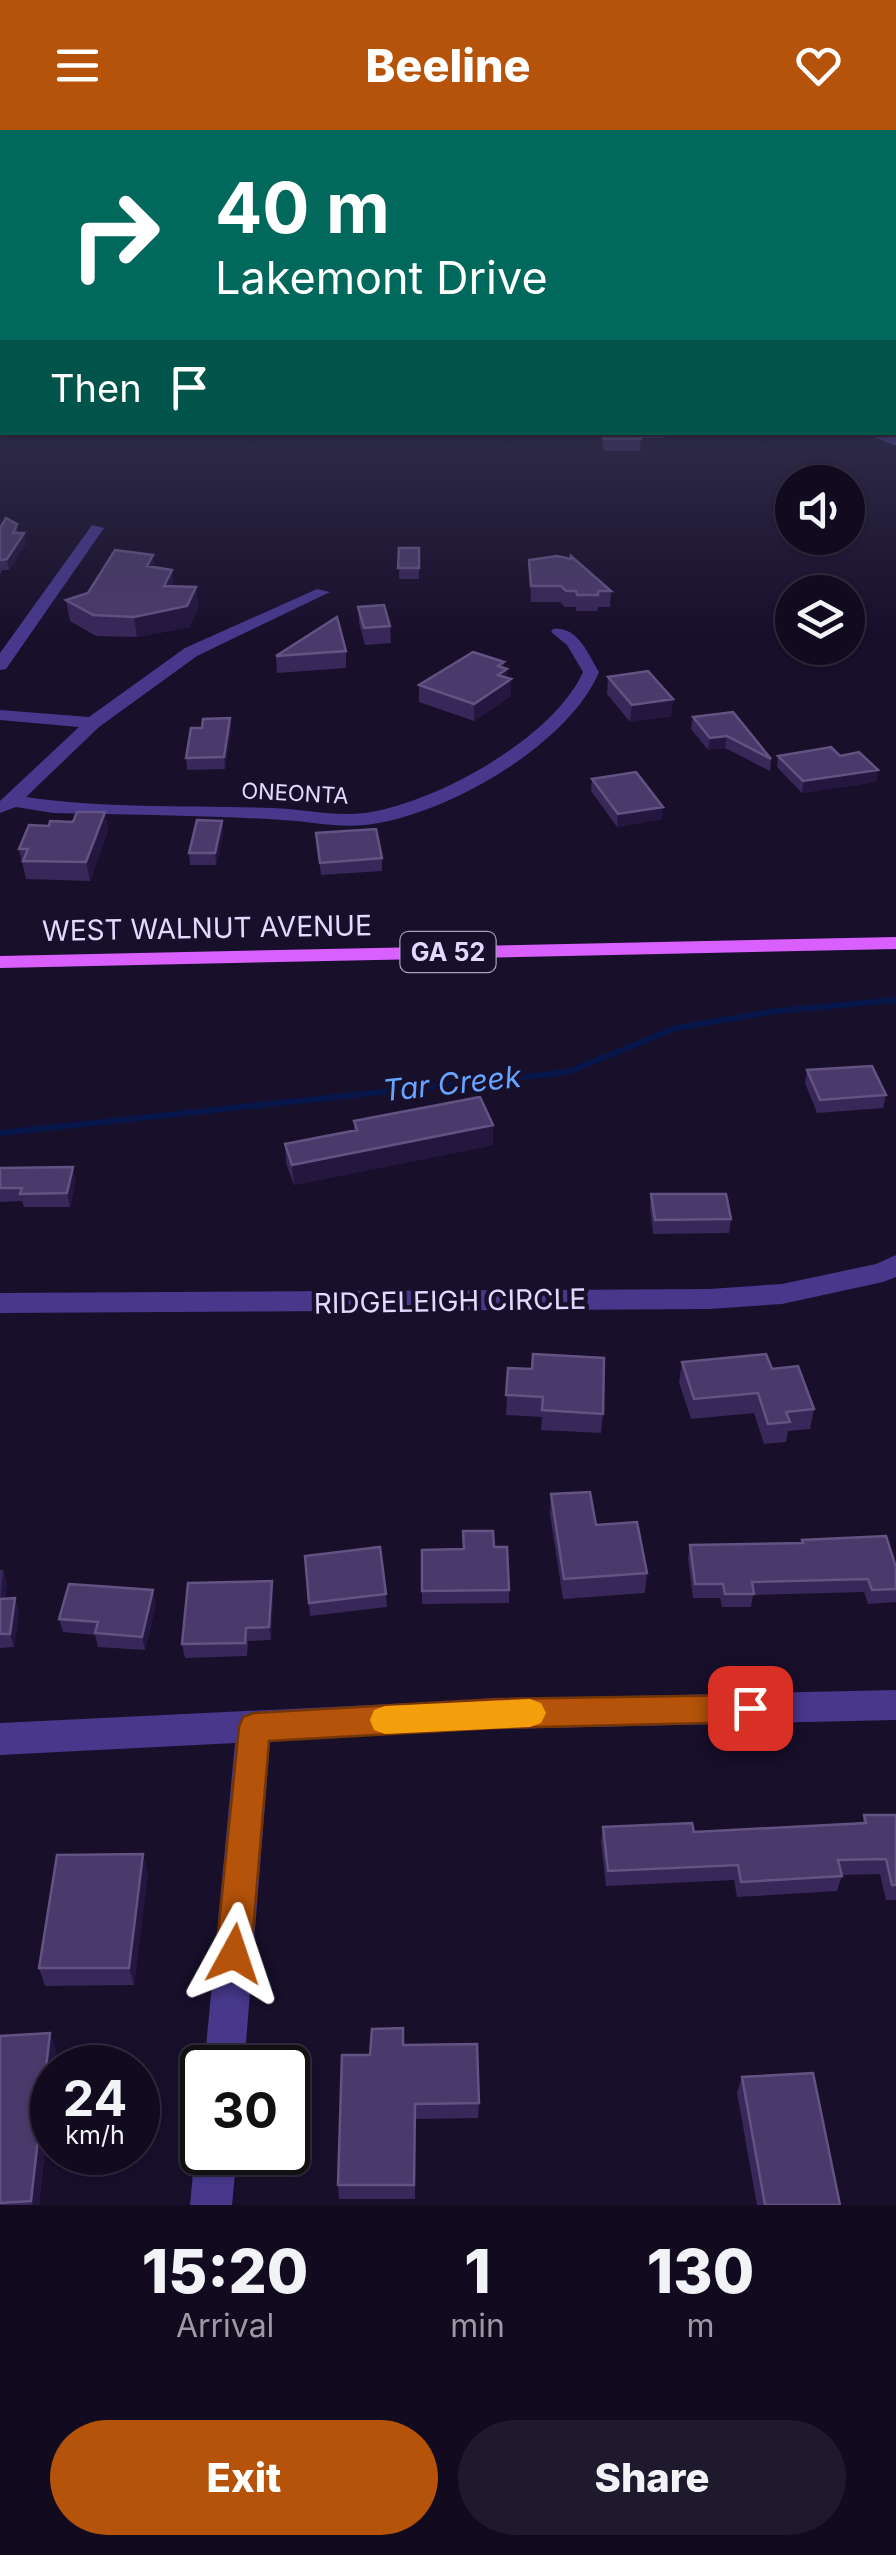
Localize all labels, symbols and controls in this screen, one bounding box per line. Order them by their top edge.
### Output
icon: menu [50,38,105,93]
text: Beeline [365,38,531,93]
icon: heart [791,38,846,93]
text: 40 m [215,165,390,250]
icon: right [50,170,180,300]
text: Lakemont Drive [215,250,548,305]
icon: arrive [162,360,217,415]
text: Then [50,365,142,411]
map controls [775,465,865,665]
button: sound [775,465,865,555]
button: layers [775,575,865,665]
street label: ONEONTA [241,777,349,809]
street label: WEST WALNUT AVENUE [42,908,372,948]
road number: GA 52 [400,932,496,972]
water label: Tar Creek [381,1058,523,1108]
street label: RIDGELEIGH CIRCLE [314,1282,586,1320]
pin [708,1666,793,1751]
icon: arrive [723,1681,778,1736]
position arrow [182,1902,286,2006]
speed limit sign: 30 [180,2045,310,2175]
text: 24 [63,2068,127,2128]
text: km/h [65,2120,125,2150]
text: 15:20 [142,2235,308,2307]
text: 1 [464,2235,491,2307]
text: 130 [647,2235,754,2307]
text: Arrival [176,2306,274,2345]
text: min [450,2306,505,2345]
text: m [686,2306,714,2345]
button: Exit [50,2420,438,2535]
button: Share [458,2420,846,2535]

